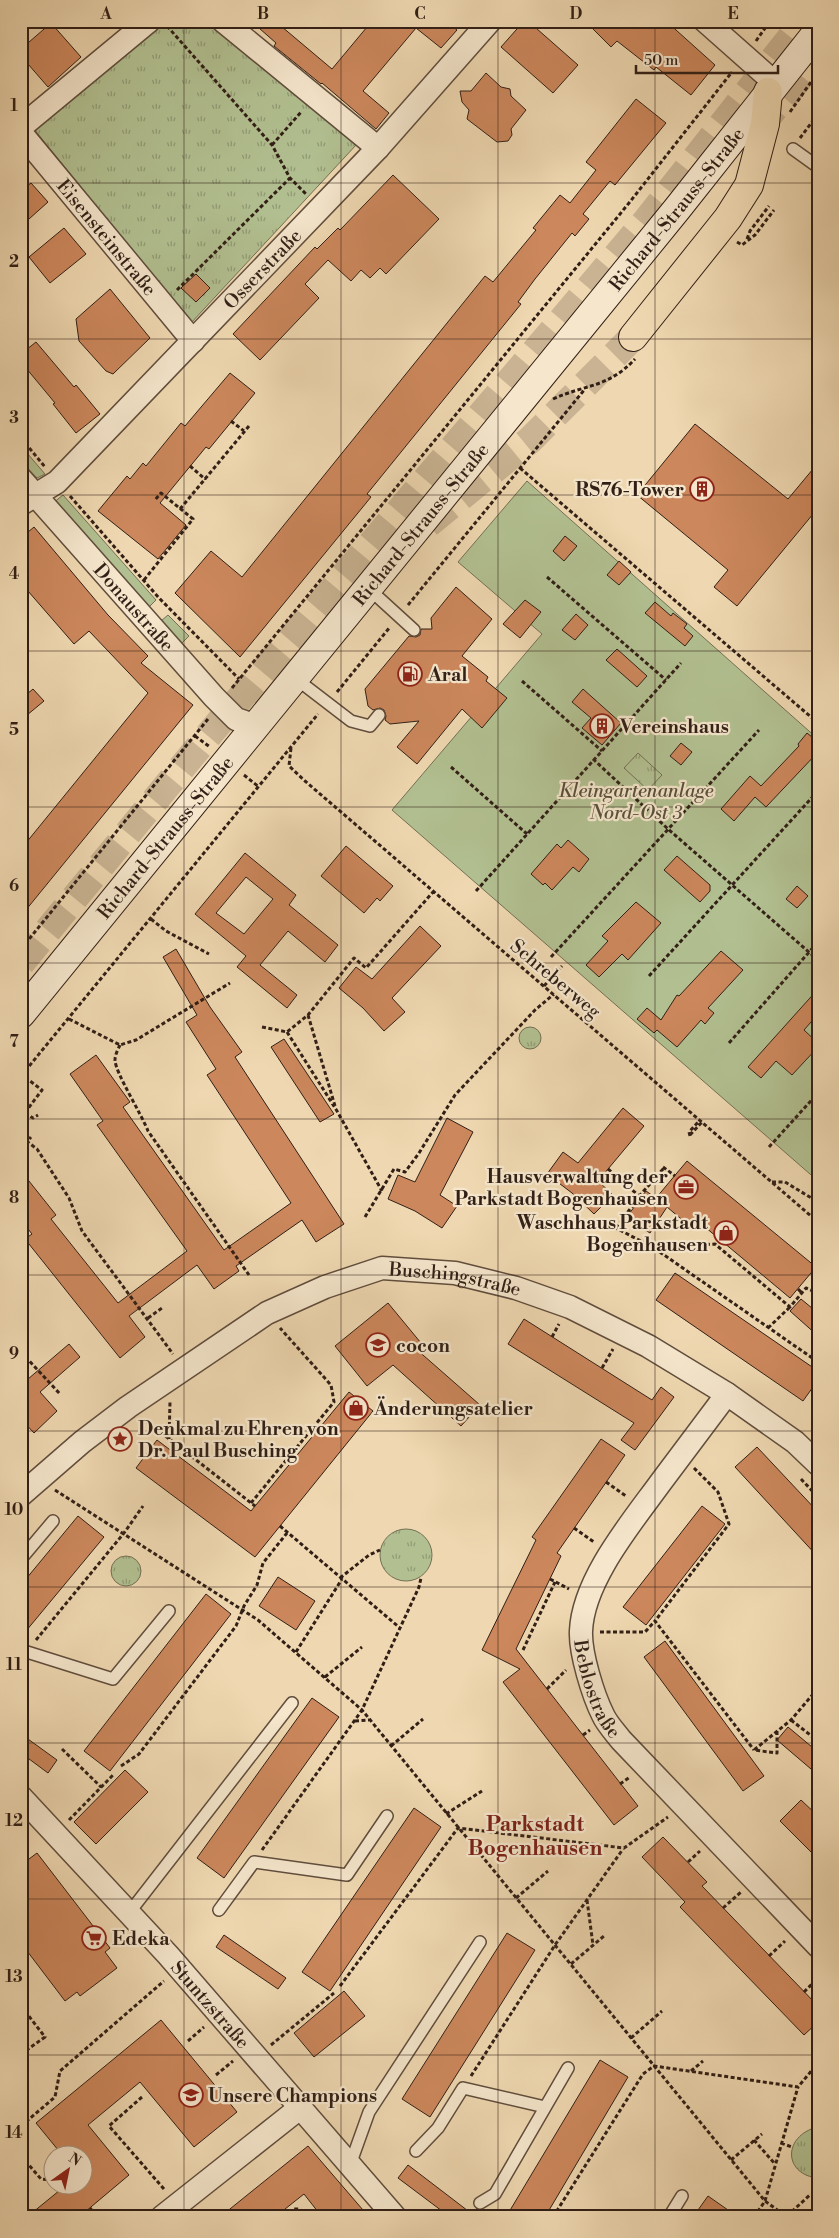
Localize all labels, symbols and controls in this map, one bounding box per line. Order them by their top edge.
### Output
text: A [99,4,112,24]
text: B [257,4,269,24]
text: C [414,4,426,24]
text: D [570,4,583,24]
text: E [727,4,739,24]
scale bar [636,42,779,74]
text: 50 m [644,51,678,70]
text: 1 [10,96,18,116]
street label: Richard-Strauss-Straße [604,123,750,296]
street label: Eisensteinstraße [51,174,161,301]
street label: Osserstraße [218,224,307,315]
text: 2 [9,252,19,272]
text: 3 [9,408,19,428]
street label: Richard-Strauss-Straße [348,438,495,611]
building icon: RS76-Tower [689,476,715,502]
place label: RS76-Tower [575,478,684,502]
street label: Donaustraße [88,558,179,657]
text: 4 [9,564,20,584]
fuel station icon: Aral [397,661,423,687]
place label: Aral [427,663,468,687]
building icon: Vereinshaus [589,713,615,739]
place label: Vereinshaus [619,715,729,739]
text: 5 [9,720,19,740]
street label: Richard-Strauss-Straße [92,752,239,924]
park label: Kleingartenanlage Nord-Ost 3 [559,779,714,825]
text: 6 [9,876,19,896]
street label: Schreberweg [505,934,606,1024]
text: 7 [9,1032,19,1052]
place label: Hausverwaltung der Parkstadt Bogenhausen [454,1165,668,1211]
office icon: Hausverwaltung der Parkstadt Bogenhausen [673,1174,699,1200]
text: 8 [9,1188,19,1208]
place label: Waschhaus Parkstadt Bogenhausen [516,1211,708,1257]
shop icon: Waschhaus Parkstadt Bogenhausen [713,1220,739,1246]
street label: Buschingstraße [387,1257,524,1302]
school or university icon: cocon [365,1332,391,1358]
place label: cocon [396,1334,450,1358]
text: 9 [9,1344,19,1364]
shop icon: Änderungsatelier [343,1395,369,1421]
place label: Änderungsatelier [373,1396,533,1421]
place label: Denkmal zu Ehren von Dr. Paul Busching [138,1417,339,1463]
place icon: Denkmal zu Ehren von Dr. Paul Busching [107,1426,133,1452]
text: 10 [5,1500,23,1520]
street label: Beblostraße [568,1637,626,1744]
text: 11 [6,1655,22,1675]
text: 12 [5,1811,23,1831]
district label: Parkstadt Bogenhausen [468,1812,602,1862]
supermarket icon: Edeka [81,1925,107,1951]
place label: Edeka [112,1927,170,1951]
street label: Stuntzstraße [165,1956,255,2054]
text: 13 [5,1967,23,1987]
school or university icon: Unsere Champions [178,2082,204,2108]
place label: Unsere Champions [208,2084,377,2108]
text: 14 [5,2123,23,2143]
north arrow [42,2146,92,2196]
text: N [65,2149,84,2171]

